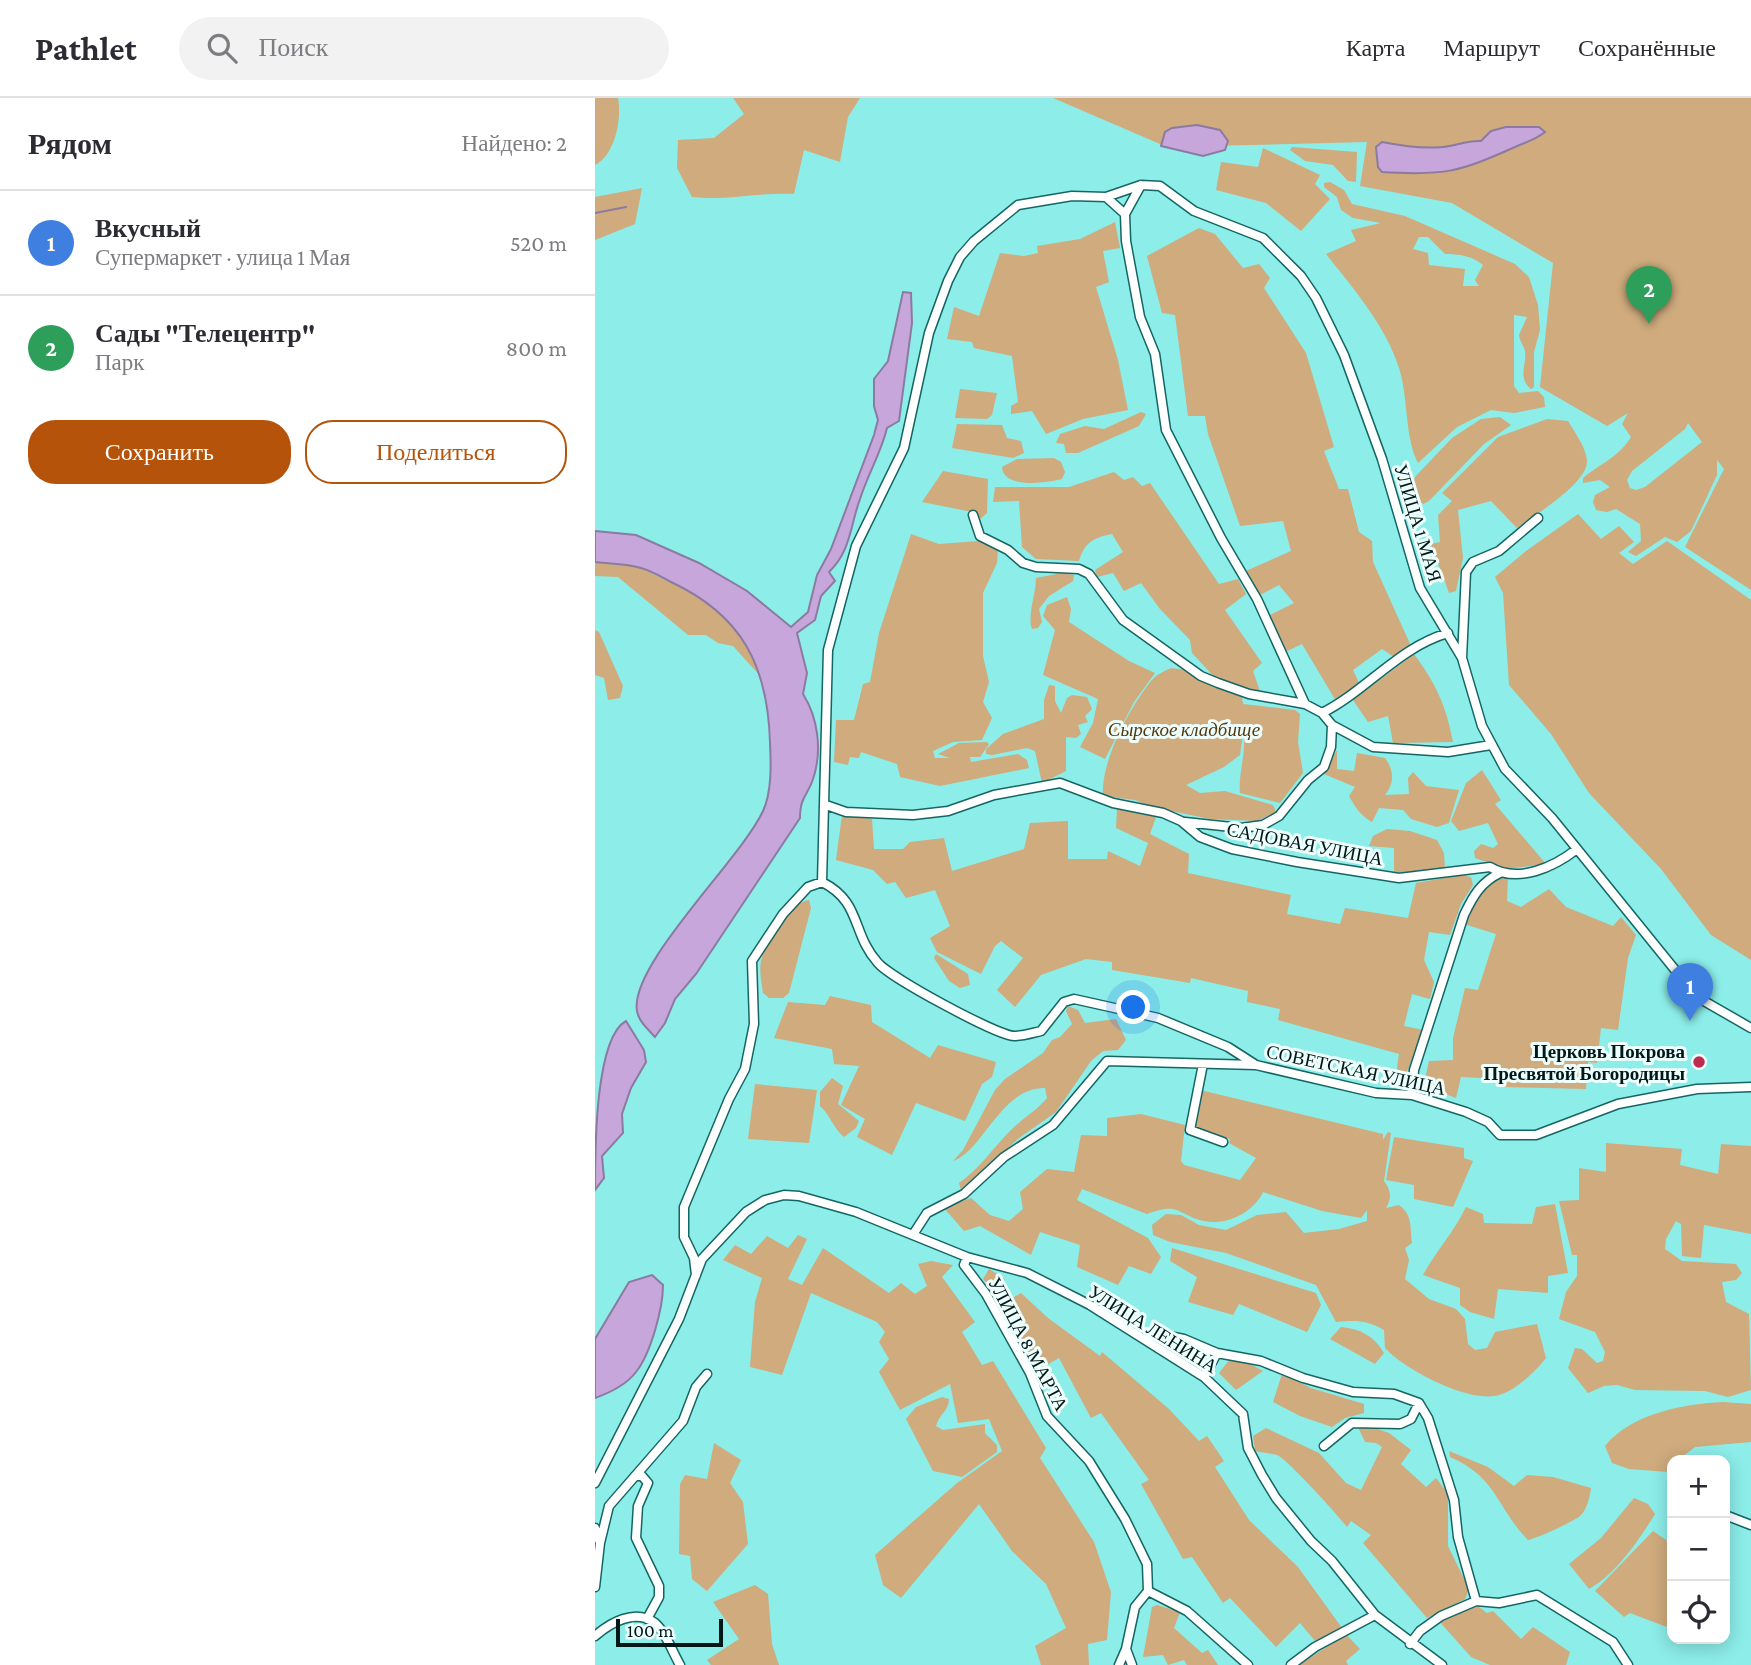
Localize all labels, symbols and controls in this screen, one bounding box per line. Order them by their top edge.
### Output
search box [179,17,669,80]
icon: search [203,29,241,67]
text: Pathlet [35,30,137,67]
text: Поиск [259,33,328,62]
text: Карта [1346,34,1405,61]
text: Маршрут [1443,34,1540,61]
text: Сохранённые [1578,34,1716,61]
text: Рядом [28,127,112,160]
text: Найдено: 2 [462,130,567,156]
text: Вкусный [95,214,201,243]
text: 1 [47,230,55,256]
text: 520 m [510,230,567,256]
text: Супермаркет · улица 1 Мая [95,244,350,270]
pin: 2 [1626,266,1672,324]
text: Сады "Телецентр" [95,319,315,348]
text: 2 [45,335,57,361]
text: 800 m [506,335,567,361]
text: Парк [95,349,145,375]
button: Сохранить [28,420,291,484]
button: Поделиться [305,420,567,484]
street label: УЛИЦА 1 МАЯ [1390,462,1446,585]
park label: Сырское кладбище [1108,719,1260,740]
street label: САДОВАЯ УЛИЦА [1225,819,1385,870]
pin: 1 [1667,963,1713,1021]
your location [1116,990,1150,1024]
street label: СОВЕТСКАЯ УЛИЦА [1264,1041,1448,1099]
place label: Церковь Покрова Пресвятой Богородицы [1484,1041,1685,1084]
marker: Церковь Покрова Пресвятой Богородицы [1691,1054,1707,1070]
street label: УЛИЦА 8 МАРТА [984,1274,1072,1415]
street label: УЛИЦА ЛЕНИНА [1085,1281,1222,1377]
map controls [1667,1455,1730,1644]
button: + [1667,1455,1730,1518]
button: − [1667,1518,1730,1581]
button: locate [1667,1581,1730,1644]
scale bar [616,1616,723,1648]
text: 100 m [627,1620,674,1641]

